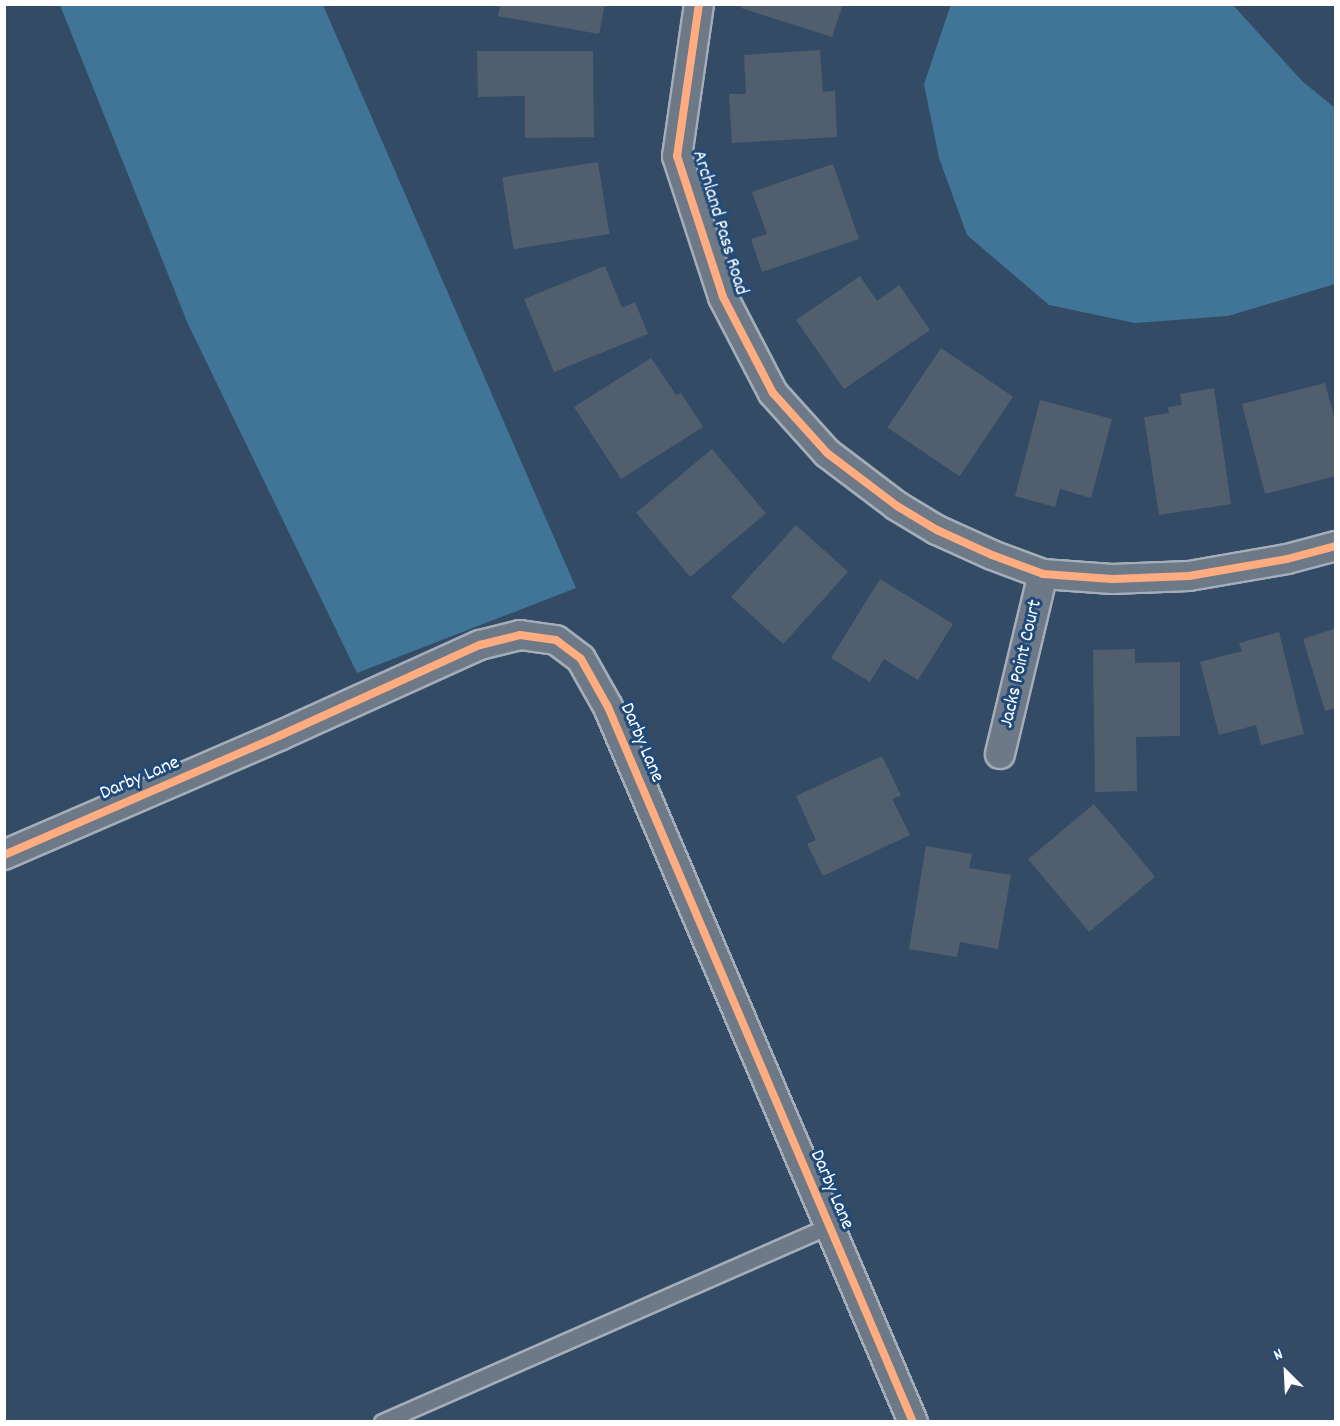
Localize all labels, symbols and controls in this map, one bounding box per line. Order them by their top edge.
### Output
street label: Archland Pass Road [686,148,752,298]
street label: Jacks Point Court [996,598,1048,730]
street label: Darby Lane [614,700,668,786]
street label: Darby Lane [97,752,183,806]
street label: Darby Lane [804,1147,858,1233]
north arrow [1256,1342,1316,1402]
text: N [1270,1343,1287,1367]

